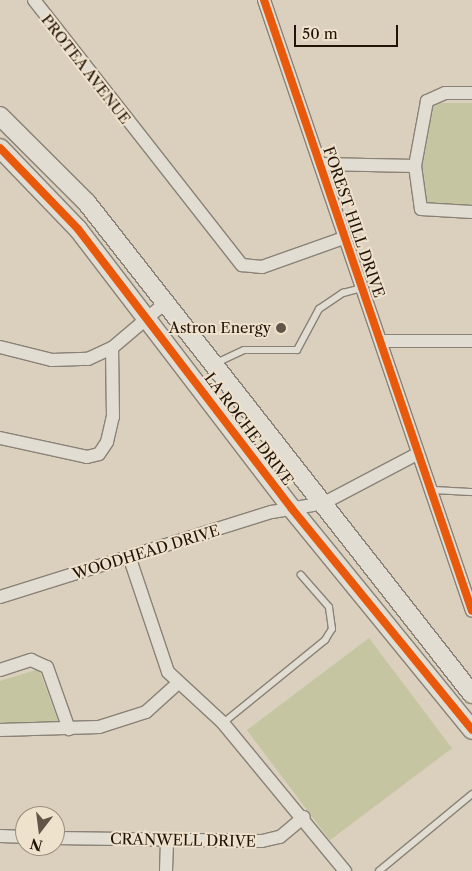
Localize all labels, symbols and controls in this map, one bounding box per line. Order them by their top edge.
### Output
street label: PROTEA AVENUE [37,10,135,128]
scale bar [297,15,401,47]
text: 50 m [302,24,338,43]
street label: FOREST HILL DRIVE [320,144,388,300]
place label: Astron Energy [169,319,271,337]
marker: Astron Energy [275,322,287,334]
street label: LA ROCHE DRIVE [201,369,297,489]
street label: WOODHEAD DRIVE [70,521,222,583]
north arrow [15,806,65,856]
street label: CRANWELL DRIVE [110,830,256,850]
text: N [28,834,45,855]

